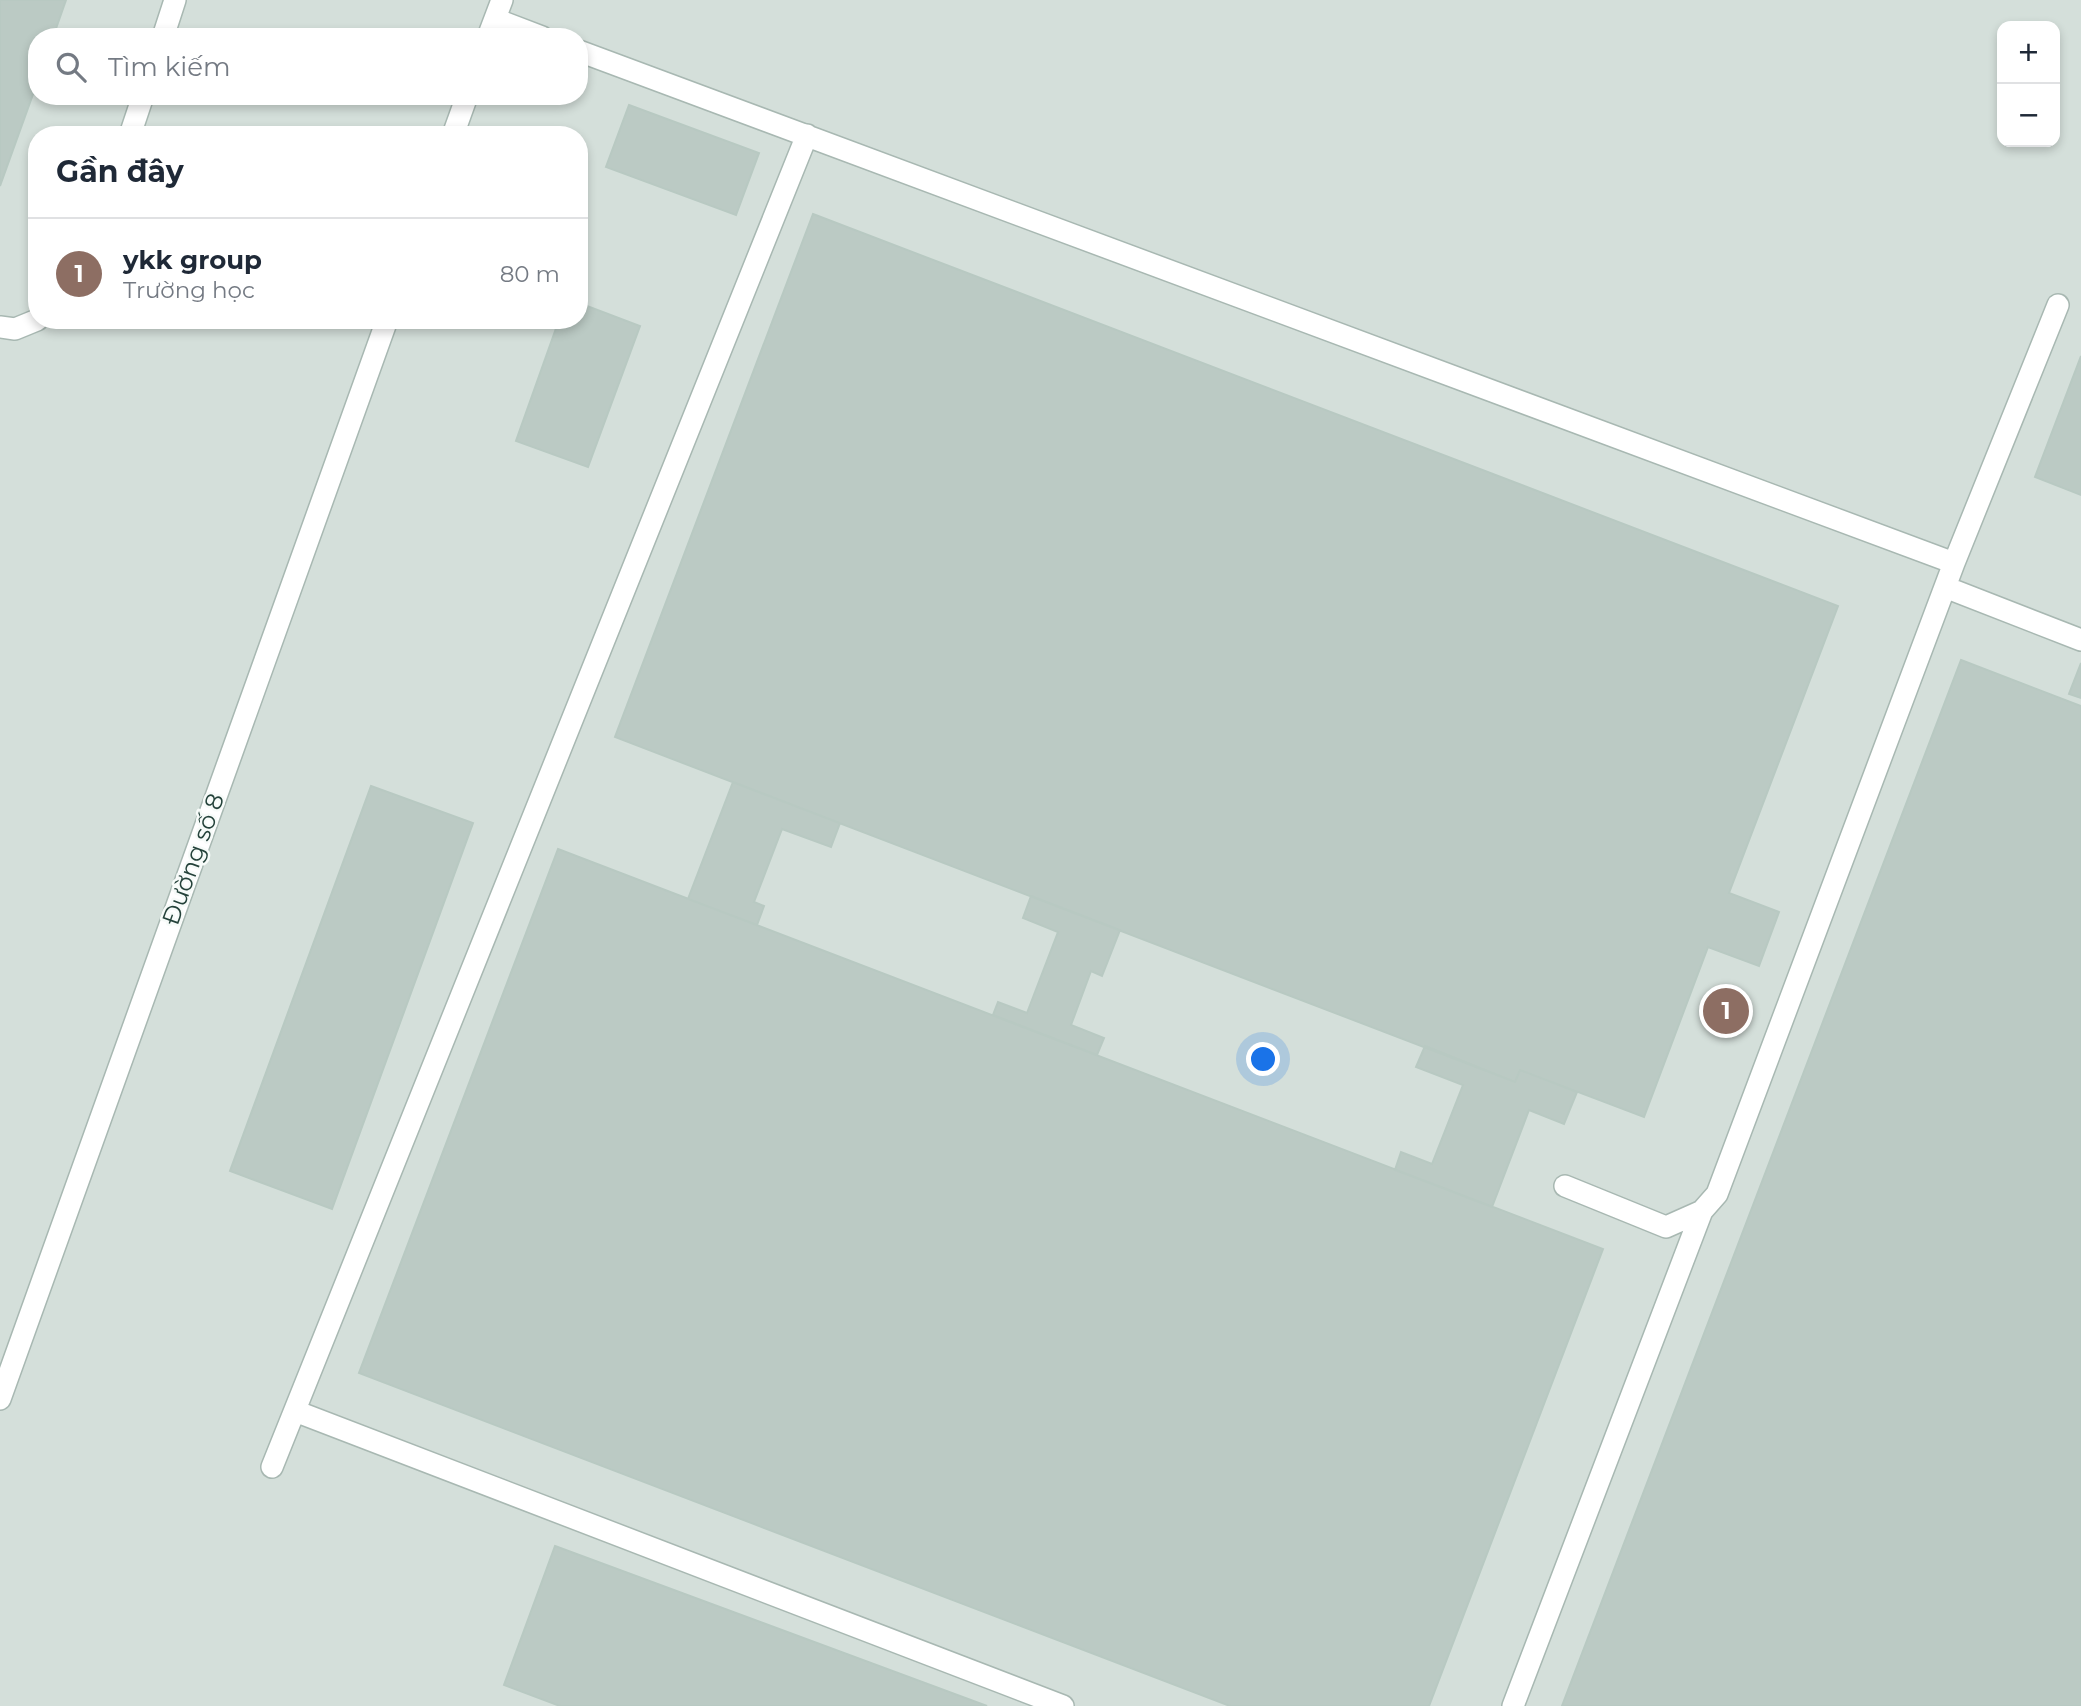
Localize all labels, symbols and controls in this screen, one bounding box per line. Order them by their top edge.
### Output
map controls [1997,21,2060,147]
button: + [1997,21,2060,84]
search box [28,28,588,105]
icon: search [52,48,90,86]
text: Tìm kiếm [108,51,231,83]
button: − [1997,84,2060,147]
text: Gần đây [56,153,184,190]
text: ykk group [123,244,262,276]
text: 1 [74,260,84,288]
text: 80 m [500,260,560,288]
text: Trường học [123,276,255,304]
street label: Đường số 8 [156,789,230,929]
pin: 1 [1703,985,1749,1037]
your location [1246,1042,1280,1076]

